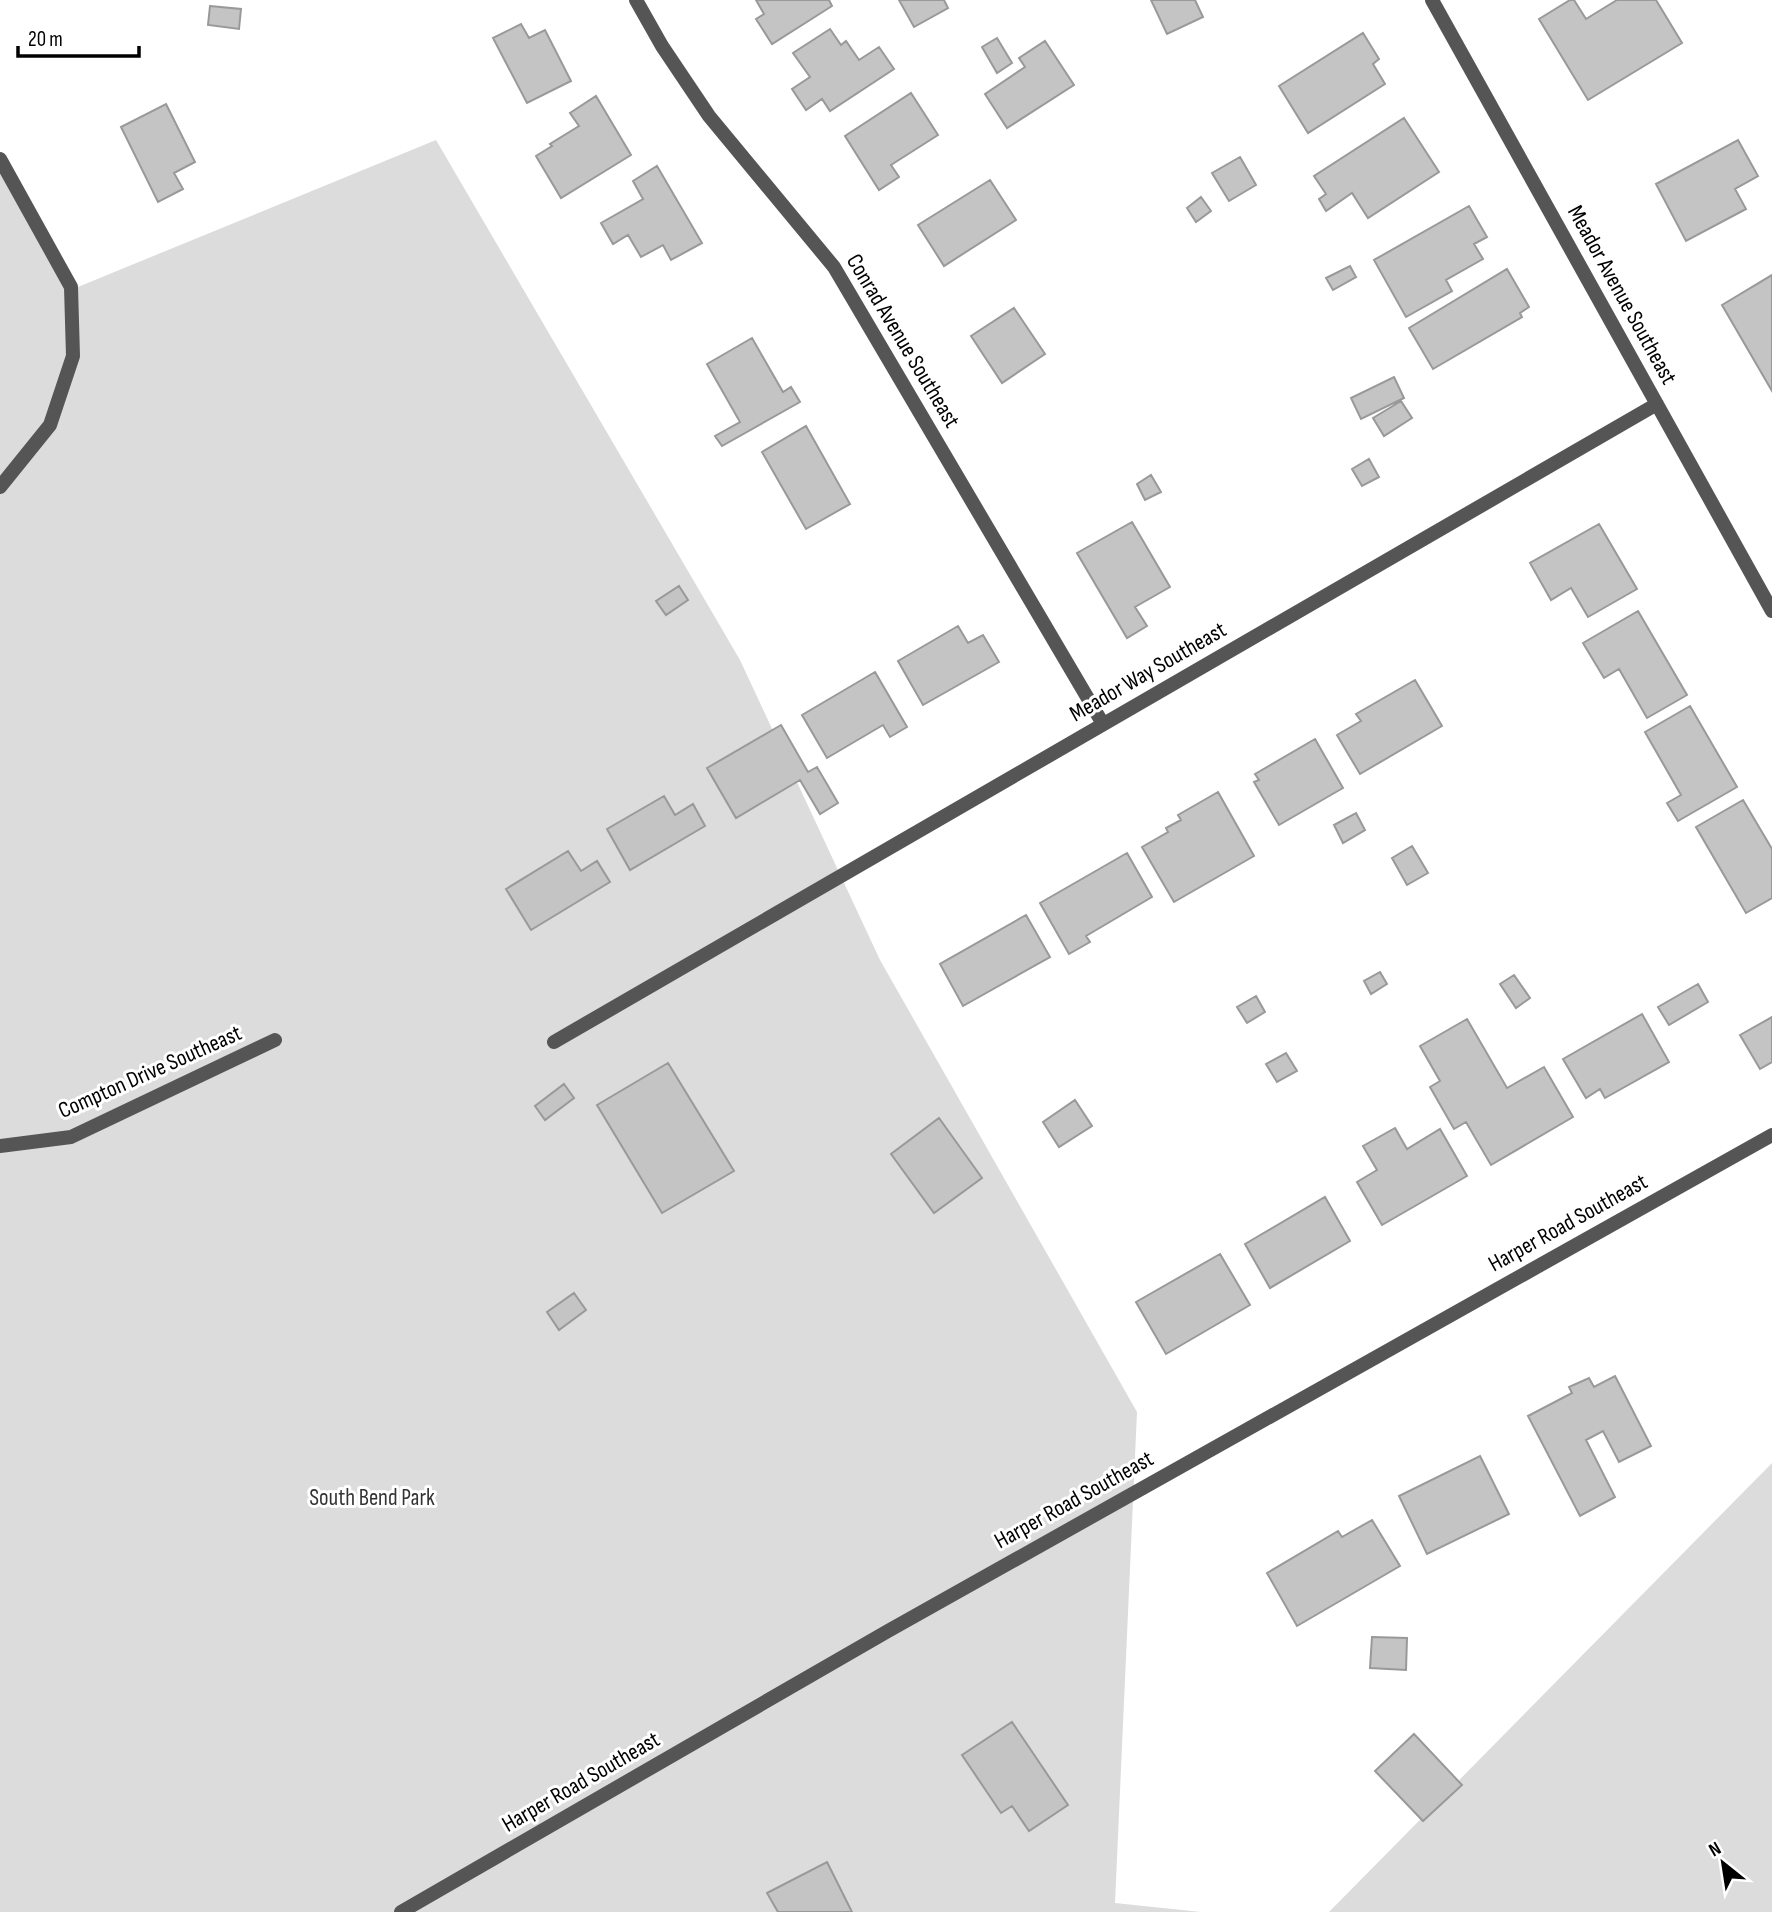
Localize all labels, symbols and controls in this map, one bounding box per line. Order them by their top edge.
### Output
scale bar [18,14,138,58]
text: 20 m [28,27,63,52]
street label: Meador Avenue Southeast [1561,201,1683,389]
street label: Conrad Avenue Southeast [840,249,966,433]
street label: Meador Way Southeast [1065,616,1231,728]
street label: Compton Drive Southeast [54,1019,246,1125]
street label: Harper Road Southeast [1484,1168,1652,1278]
street label: Harper Road Southeast [990,1445,1158,1555]
park label: South Bend Park [309,1484,435,1512]
street label: Harper Road Southeast [497,1726,665,1838]
north arrow [1688,1828,1758,1898]
text: N [1705,1837,1725,1862]

